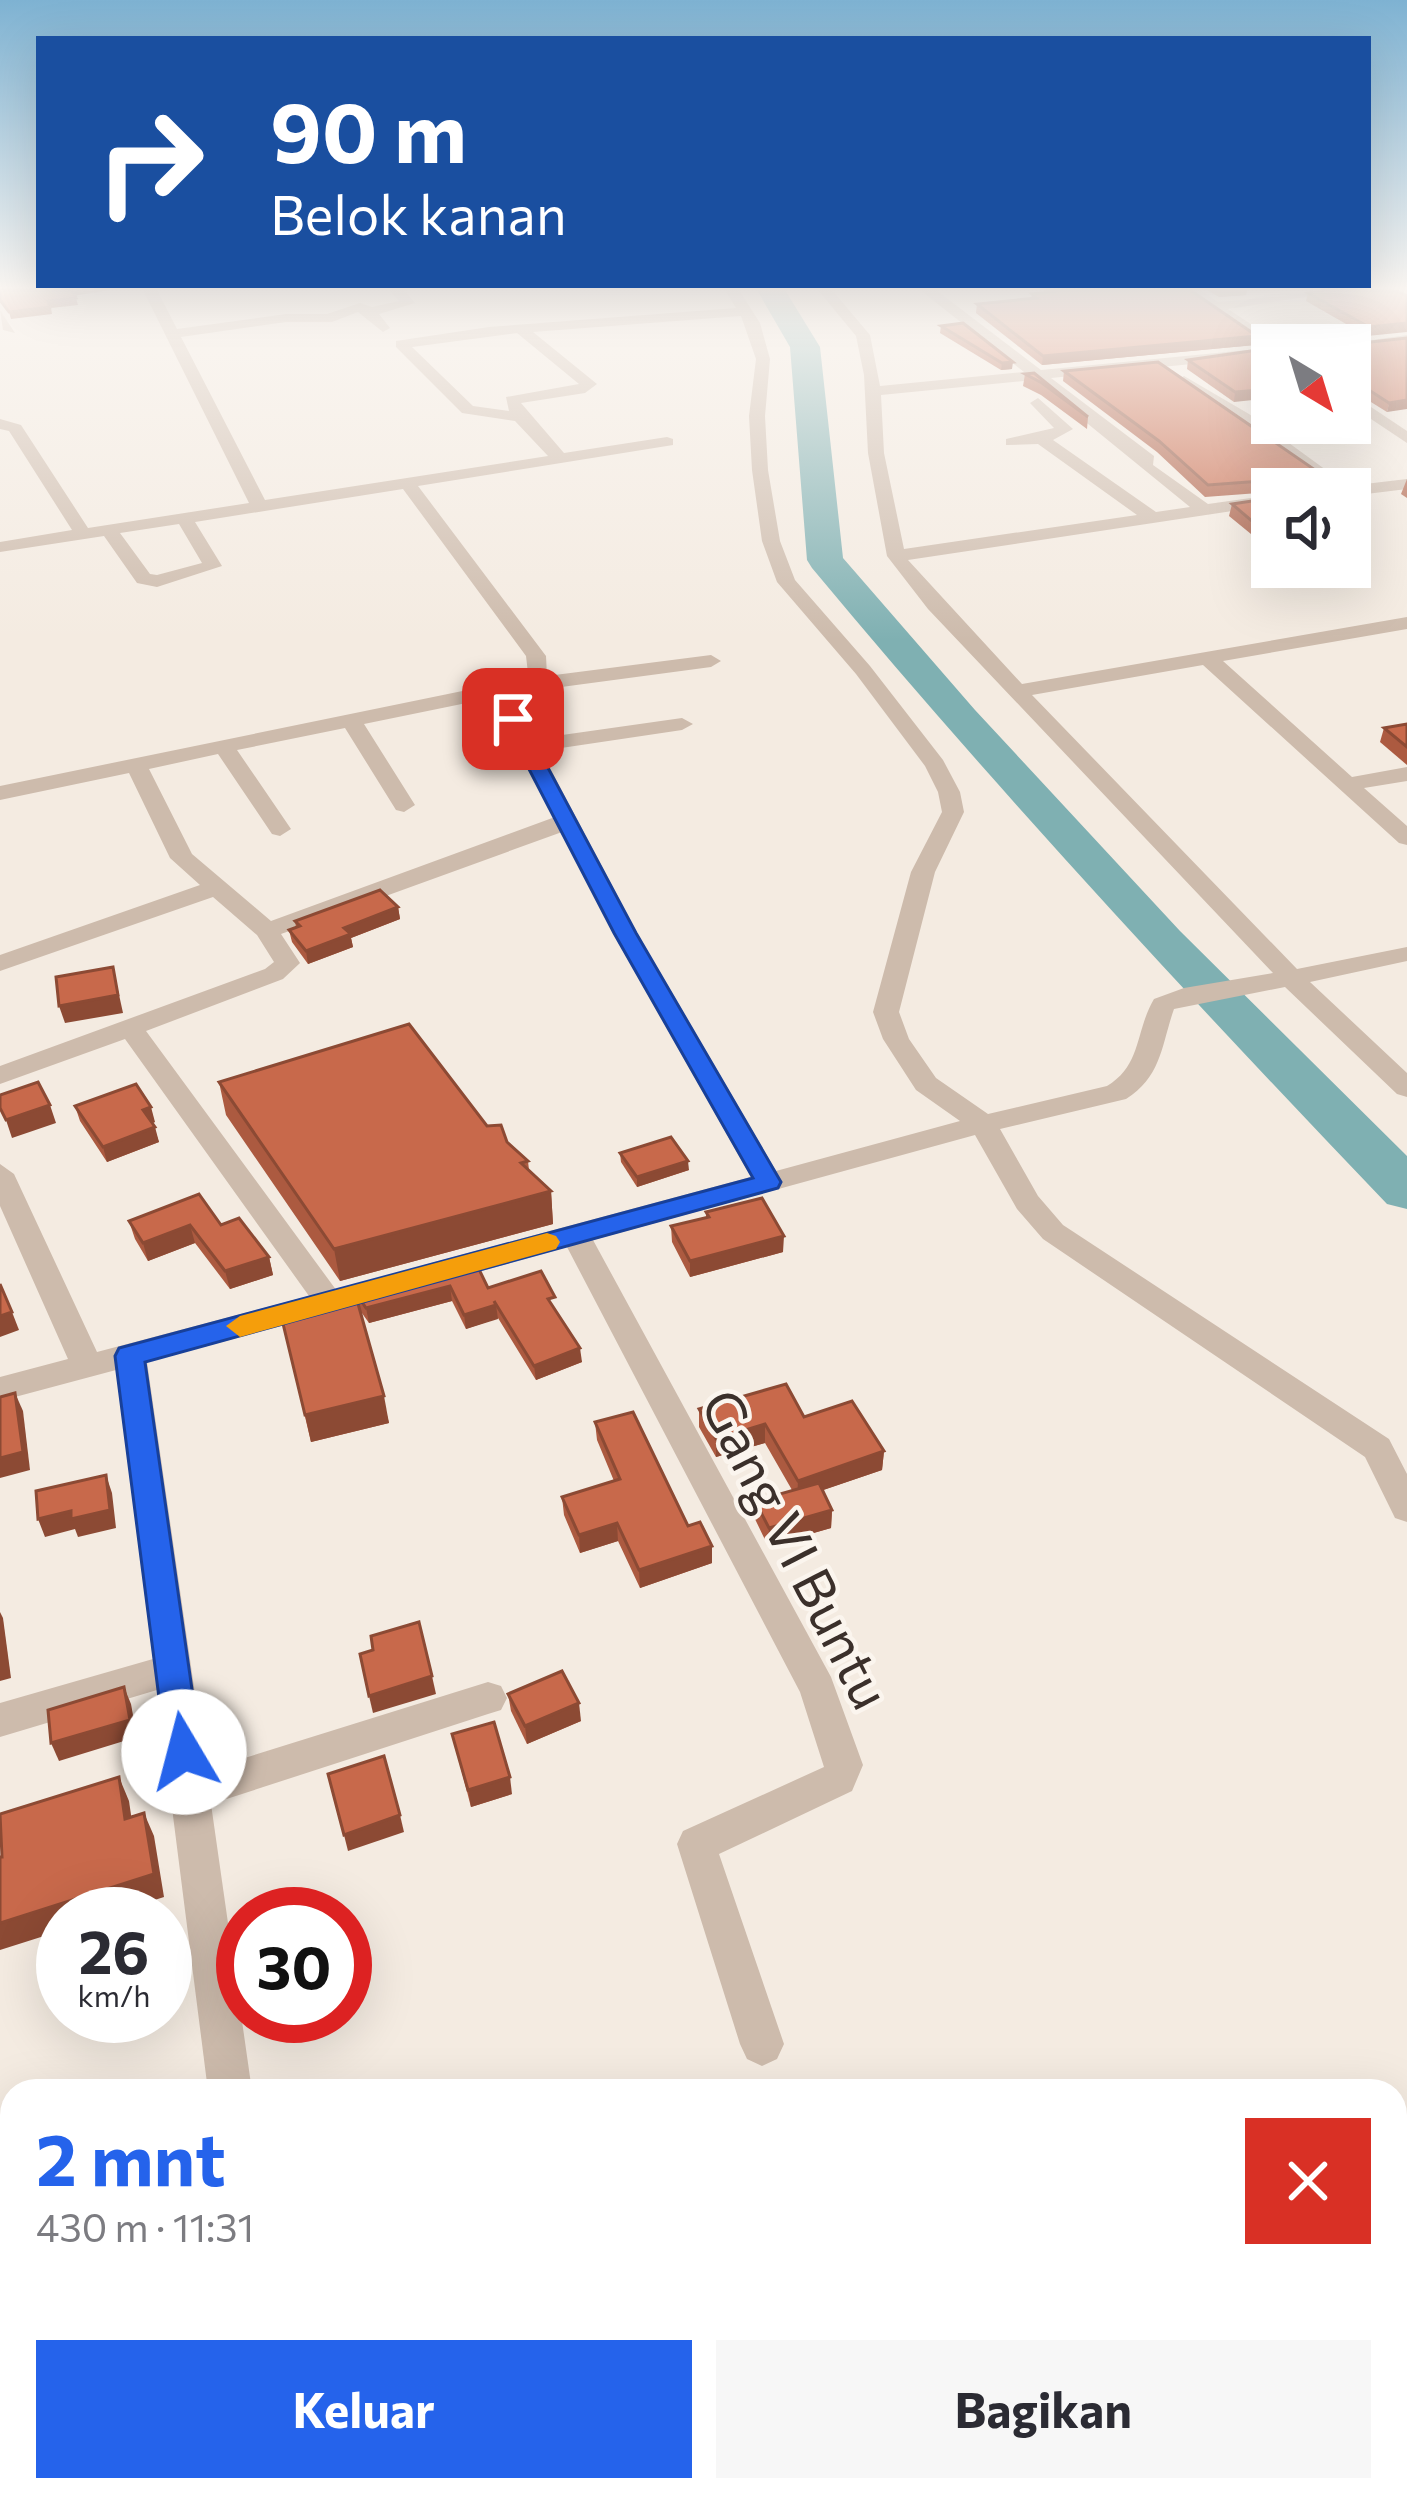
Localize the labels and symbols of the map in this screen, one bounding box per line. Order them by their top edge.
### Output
north arrow [1251,324,1371,444]
pin [462,668,564,770]
street label: Gang VI Buntu [689,1377,907,1719]
position arrow [121,1689,247,1815]
speed limit sign: 30 [216,1887,372,2043]

